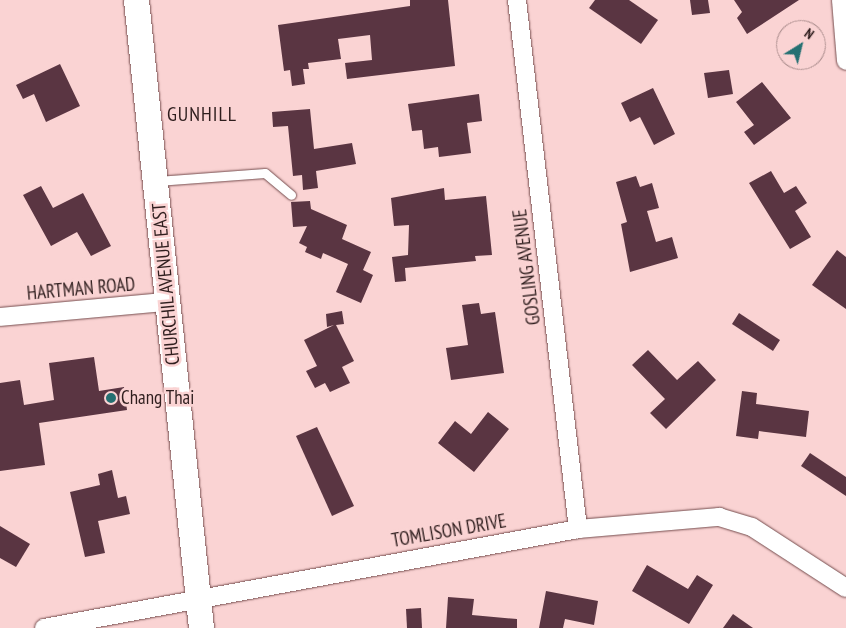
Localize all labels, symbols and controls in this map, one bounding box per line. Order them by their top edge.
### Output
north arrow [776,20,826,70]
text: N [801,24,818,43]
district label: GUNHILL [166,102,238,126]
street label: CHURCHIL AVENUE EAST [148,201,184,367]
street label: GOSLING AVENUE [509,207,545,327]
street label: HARTMAN ROAD [26,273,136,305]
place label: Chang Thai [121,387,195,409]
marker: Chang Thai [105,392,117,404]
street label: TOMLISON DRIVE [390,510,508,552]

